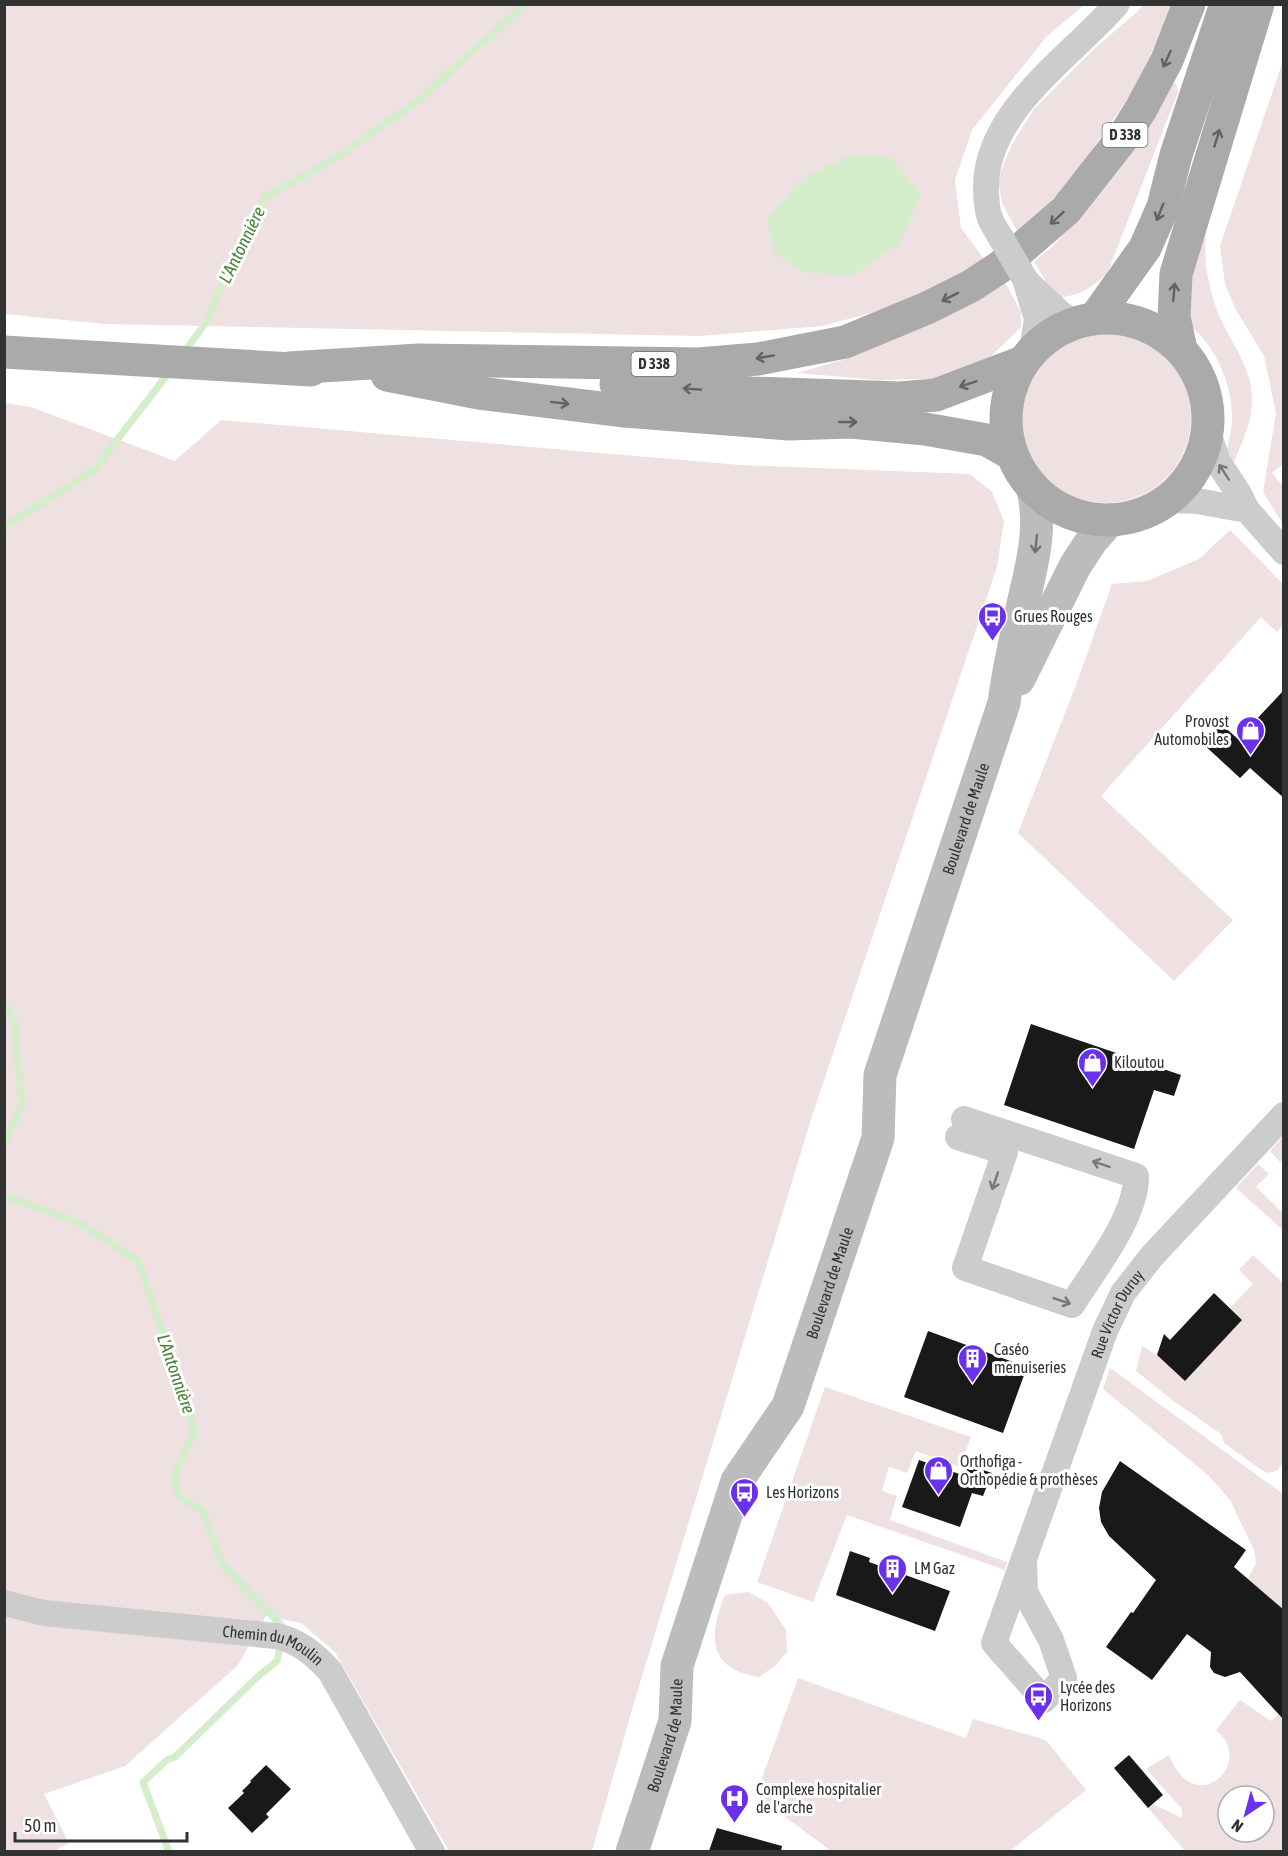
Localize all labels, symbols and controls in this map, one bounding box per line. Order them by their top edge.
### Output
one-way arrow [1161,49,1173,67]
road number: D 338 [1102,123,1148,147]
one-way arrow [1212,129,1223,148]
one-way arrow [1154,202,1165,220]
water label: L'Antonnière [214,203,269,287]
one-way arrow [1050,211,1065,225]
one-way arrow [1169,283,1180,303]
one-way arrow [941,292,959,303]
road number: D 338 [632,352,676,376]
one-way arrow [756,352,776,363]
one-way arrow [960,380,978,391]
one-way arrow [682,384,702,395]
one-way arrow [549,398,569,409]
one-way arrow [837,416,857,428]
one-way arrow [1218,464,1231,481]
one-way arrow [1030,534,1041,554]
bus stop icon: Grues Rouges [977,600,1009,642]
place label: Grues Rouges [1014,607,1093,626]
place label: Provost Automobiles [1154,712,1229,748]
shop icon: Provost Automobiles [1234,714,1266,756]
street label: Boulevard de Maule [938,760,992,877]
shop icon: Kiloutou [1077,1046,1109,1088]
place label: Kiloutou [1114,1053,1165,1071]
one-way arrow [1092,1158,1111,1169]
one-way arrow [988,1171,999,1190]
street label: Boulevard de Maule [802,1225,856,1341]
street label: Rue Victor Duruy [1087,1266,1148,1361]
one-way arrow [1052,1296,1071,1307]
water label: L'Antonnière [153,1331,200,1416]
place label: Caséo menuiseries [994,1340,1067,1376]
building icon: Caséo menuiseries [957,1342,989,1384]
place label: Orthofiga - Orthopédie & prothèses [960,1452,1098,1489]
shop icon: Orthofiga - Orthopédie & prothèses [923,1454,955,1496]
bus stop icon: Les Horizons [729,1476,761,1518]
place label: Les Horizons [766,1483,839,1501]
building icon: LM Gaz [877,1552,909,1594]
place label: LM Gaz [914,1559,955,1577]
street label: Chemin du Moulin [222,1622,327,1669]
street label: Boulevard de Maule [643,1678,686,1794]
place label: Lycée des Horizons [1060,1678,1116,1714]
bus stop icon: Lycée des Horizons [1023,1680,1055,1722]
place label: Complexe hospitalier de l'arche [756,1780,881,1816]
hospital icon: Complexe hospitalier de l'arche [719,1782,751,1824]
north arrow [1216,1784,1276,1844]
scale bar [15,1805,188,1843]
text: 50 m [24,1815,56,1836]
text: N [1228,1816,1246,1836]

